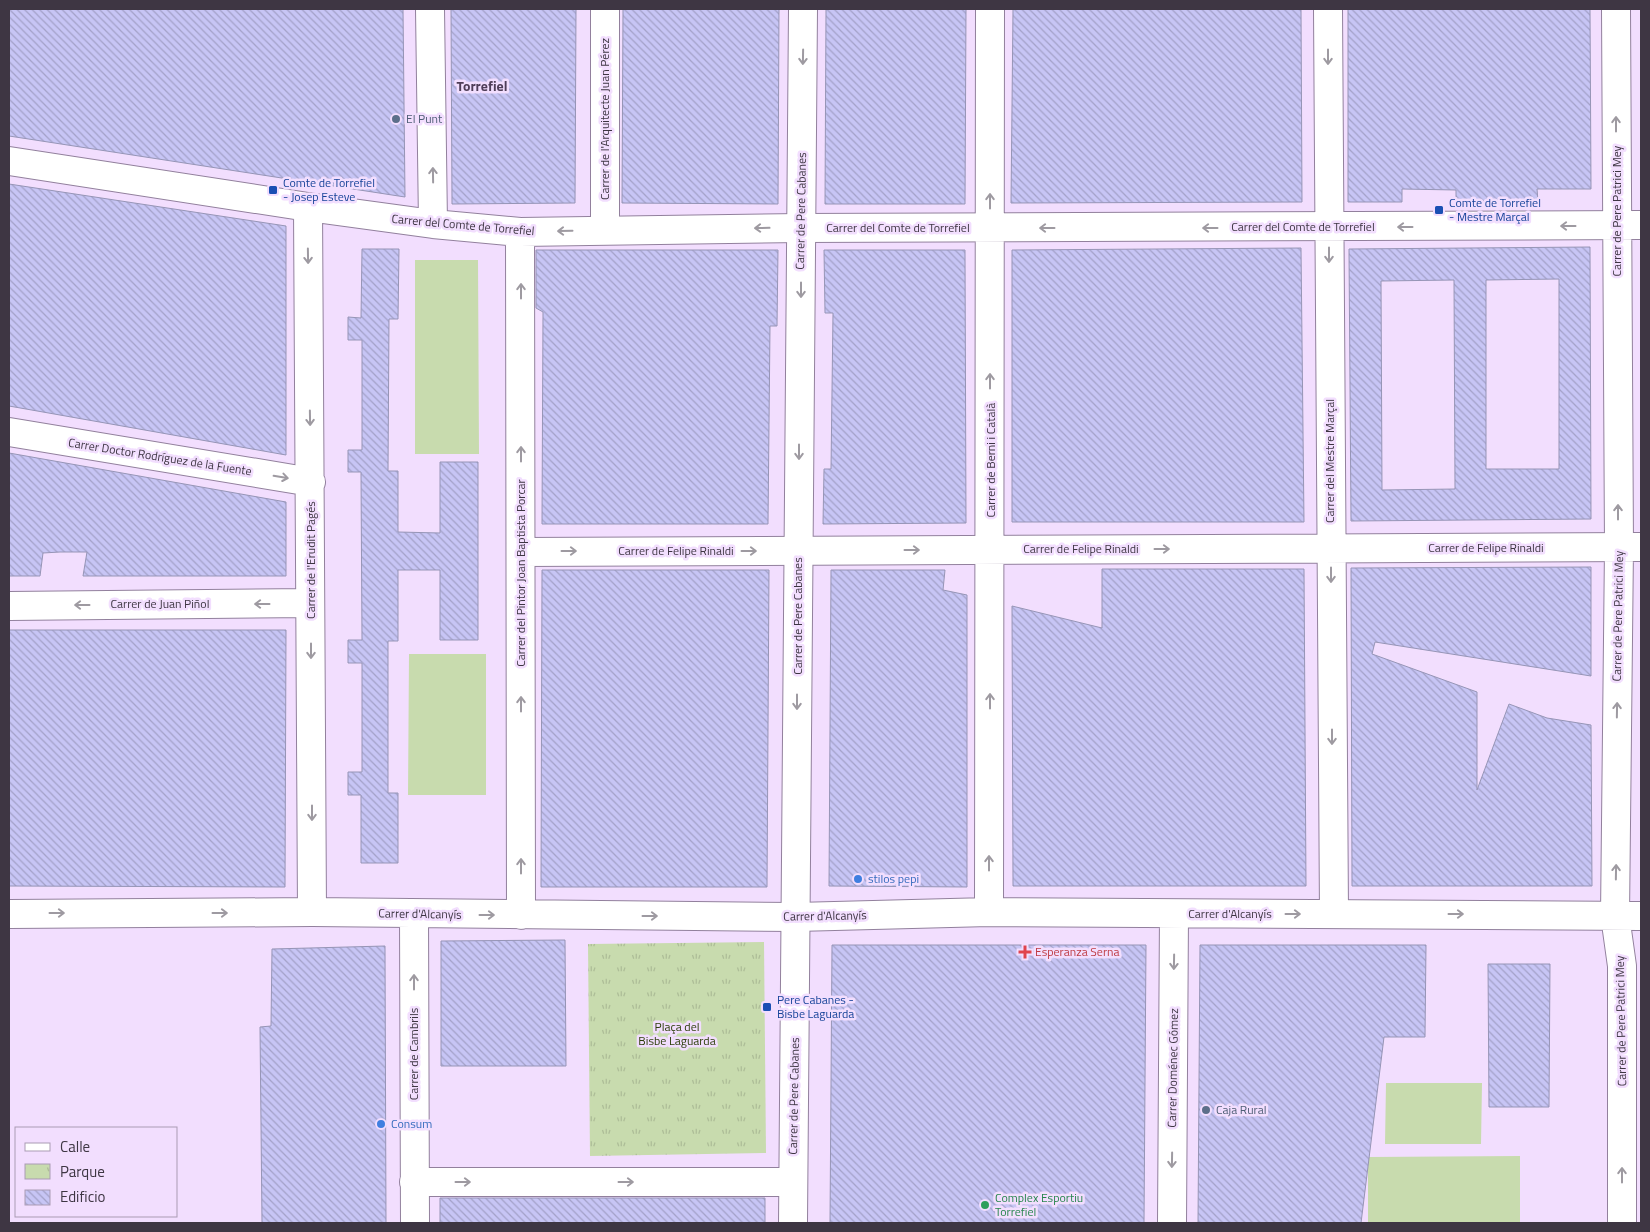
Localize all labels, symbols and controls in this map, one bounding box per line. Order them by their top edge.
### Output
street label: Carrer de l'Arquitecte Juan Pérez [595,38,614,200]
one-way arrow [798,49,808,65]
one-way arrow [1323,49,1333,65]
district label: Torrefiel [457,75,507,96]
place label: El Punt [406,109,443,128]
marker: El Punt [390,113,402,125]
one-way arrow [1611,116,1621,132]
street label: Carrer de Pere Patrici Mey [1607,145,1626,276]
street label: Carrer de Pere Cabanes [790,152,811,270]
one-way arrow [428,168,437,184]
place label: Comte de Torrefiel - Josep Esteve [283,173,375,206]
marker: Comte de Torrefiel - Josep Esteve [267,184,279,196]
one-way arrow [985,193,995,209]
place label: Comte de Torrefiel - Mestre Marçal [1449,193,1541,226]
marker: Comte de Torrefiel - Mestre Marçal [1433,204,1445,216]
street label: Carrer del Comte de Torrefiel [391,209,535,240]
street label: Carrer del Comte de Torrefiel [1231,217,1375,236]
street label: Carrer del Comte de Torrefiel [826,218,970,237]
one-way arrow [1560,221,1576,230]
one-way arrow [1398,222,1414,232]
one-way arrow [755,223,771,233]
one-way arrow [1040,223,1056,233]
one-way arrow [1202,223,1218,233]
one-way arrow [557,226,574,236]
one-way arrow [1324,246,1334,263]
one-way arrow [303,248,313,264]
one-way arrow [796,282,806,298]
one-way arrow [516,284,526,300]
one-way arrow [985,373,995,389]
street label: Carrer del Mestre Marçal [1320,399,1339,523]
street label: Carrer de Berni i Català [981,403,1000,517]
one-way arrow [305,410,315,426]
street label: Carrer Doctor Rodríguez de la Fuente [67,433,253,480]
one-way arrow [795,444,804,460]
one-way arrow [516,446,526,462]
one-way arrow [273,473,289,483]
street label: Carrer del Pintor Joan Baptista Porcar [511,479,530,667]
street label: Carrer de l'Erudit Pagés [301,501,320,619]
one-way arrow [1613,505,1623,521]
street label: Carrer de Felipe Rinaldi [1428,538,1544,557]
street label: Carrer de Felipe Rinaldi [1023,539,1139,558]
street label: Carrer de Felipe Rinaldi [618,541,734,560]
one-way arrow [1154,544,1170,554]
one-way arrow [904,545,920,555]
one-way arrow [741,546,757,556]
one-way arrow [561,547,577,556]
street label: Carrer de Pere Patrici Mey [1607,550,1628,682]
street label: Carrer de Pere Cabanes [788,557,807,675]
one-way arrow [1326,566,1336,583]
street label: Carrer de Juan Piñol [111,594,209,613]
one-way arrow [254,599,270,609]
one-way arrow [74,600,90,610]
one-way arrow [306,642,316,659]
one-way arrow [985,693,995,709]
one-way arrow [793,694,802,710]
one-way arrow [516,696,526,712]
one-way arrow [1612,702,1622,718]
one-way arrow [1327,729,1337,745]
one-way arrow [307,805,317,821]
one-way arrow [984,855,994,872]
one-way arrow [516,859,526,875]
one-way arrow [1611,865,1621,881]
place label: stilos pepi [868,869,919,888]
marker: stilos pepi [852,873,864,885]
street label: Carrer d'Alcanyís [378,903,462,924]
street label: Carrer d'Alcanyís [1188,904,1272,923]
street label: Carrer d'Alcanyís [783,905,867,926]
one-way arrow [49,908,65,918]
one-way arrow [212,908,228,918]
one-way arrow [1284,909,1301,919]
one-way arrow [479,910,495,920]
one-way arrow [1447,910,1463,919]
one-way arrow [642,911,658,921]
place label: Esperanza Serna [1035,942,1120,961]
marker: Esperanza Serna [1019,946,1031,958]
one-way arrow [1169,954,1179,970]
street label: Carrer de Pere Patrici Mey [1610,955,1631,1087]
one-way arrow [409,974,419,990]
place label: Pere Cabanes - Bisbe Laguarda [777,990,854,1023]
marker: Pere Cabanes - Bisbe Laguarda [761,1001,773,1013]
street label: Carrer de Cambrils [404,1007,423,1100]
street label: Carrer Doménec Gómez [1162,1008,1183,1128]
park label: Plaça del Bisbe Laguarda [638,1017,716,1050]
street label: Carrer de Pere Cabanes [783,1037,804,1155]
place label: Caja Rural [1216,1100,1266,1119]
marker: Caja Rural [1200,1104,1212,1116]
place label: Consum [391,1114,432,1133]
marker: Consum [375,1118,387,1130]
legend [15,1127,178,1217]
text: Calle [60,1135,90,1158]
one-way arrow [1167,1152,1177,1168]
text: Parque [60,1160,105,1183]
one-way arrow [1617,1167,1627,1183]
one-way arrow [454,1177,471,1187]
one-way arrow [617,1177,633,1187]
text: Edificio [60,1185,105,1208]
place label: Complex Esportiu Torrefiel [995,1188,1083,1221]
marker: Complex Esportiu Torrefiel [979,1199,991,1211]

